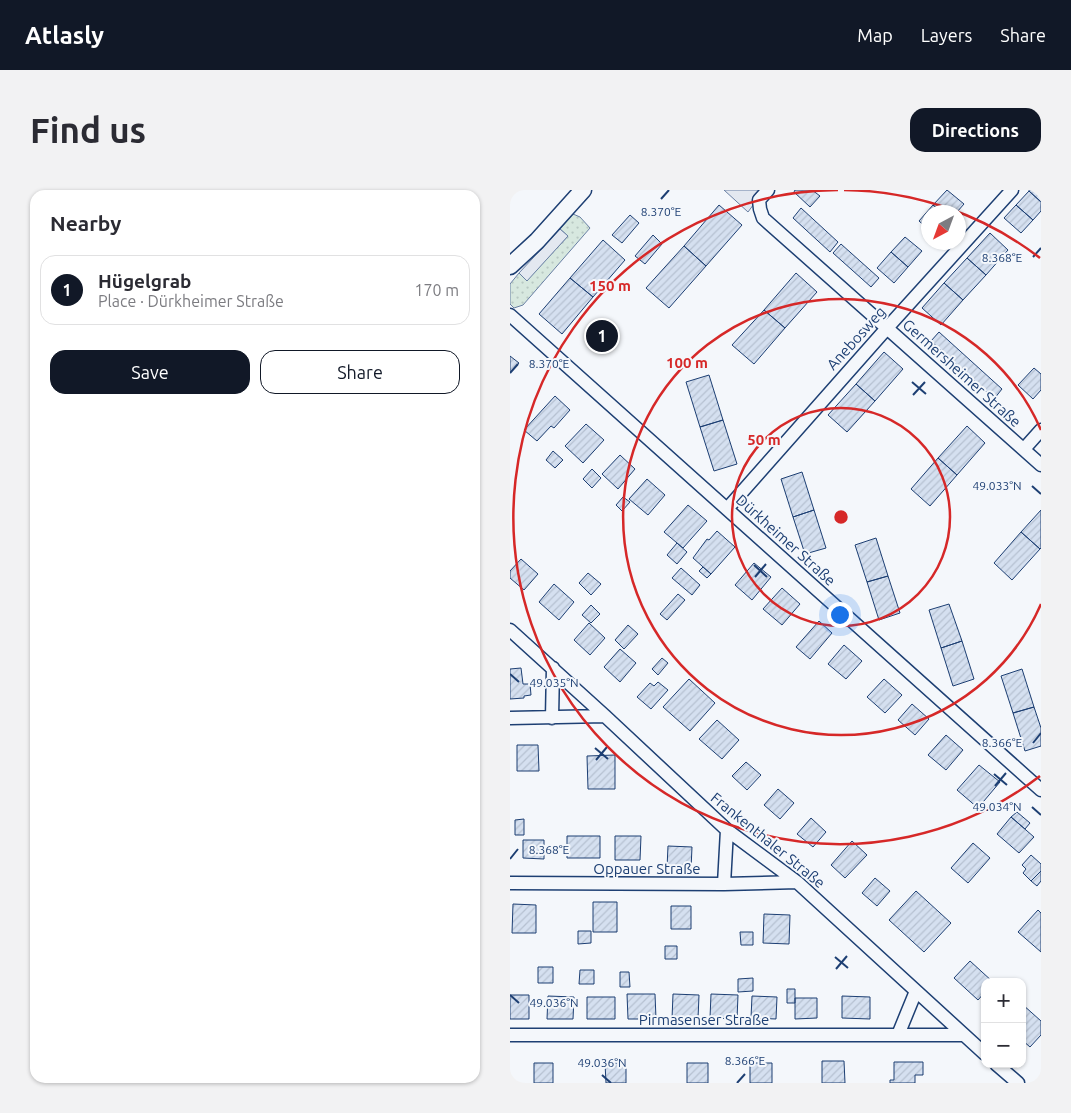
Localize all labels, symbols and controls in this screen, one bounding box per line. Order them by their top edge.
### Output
text: Atlasly [25,22,104,49]
text: Map [857,25,893,45]
text: Layers [921,25,972,45]
text: Share [1000,25,1046,45]
button: Directions [910,108,1041,152]
text: Find us [30,110,146,150]
text: 8.370°E [641,205,682,218]
north arrow [921,205,966,250]
text: Nearby [50,211,121,235]
text: 8.368°E [982,251,1023,264]
text: Hügelgrab [98,270,191,292]
text: 150 m [589,277,631,294]
text: 1 [62,281,72,299]
text: 170 m [414,281,459,299]
text: Place · Dürkheimer Straße [98,292,284,310]
street label: Anebosweg [823,303,889,373]
street label: Germersheimer Straße [900,316,1024,430]
pin: 1 [586,317,618,355]
button: Save [50,350,250,394]
button: Share [260,350,460,394]
text: 100 m [666,354,708,371]
text: 8.370°E [529,357,570,370]
text: 50 m [747,431,781,448]
text: 49.033°N [972,479,1022,492]
street label: Dürkheimer Straße [733,491,839,589]
centre of rings [832,508,850,526]
your location [827,602,853,628]
text: 49.035°N [529,676,579,689]
text: 8.366°E [982,736,1023,749]
street label: Frankenthaler Straße [708,789,828,891]
text: 49.034°N [972,800,1022,813]
text: 8.368°E [529,843,570,856]
street label: Oppauer Straße [593,860,701,877]
map controls [981,978,1026,1068]
button: + [981,978,1026,1023]
text: 49.036°N [529,996,579,1009]
street label: Pirmasenser Straße [639,1011,769,1028]
button: − [981,1023,1026,1068]
text: 8.366°E [725,1054,766,1067]
text: 49.036°N [577,1056,627,1069]

